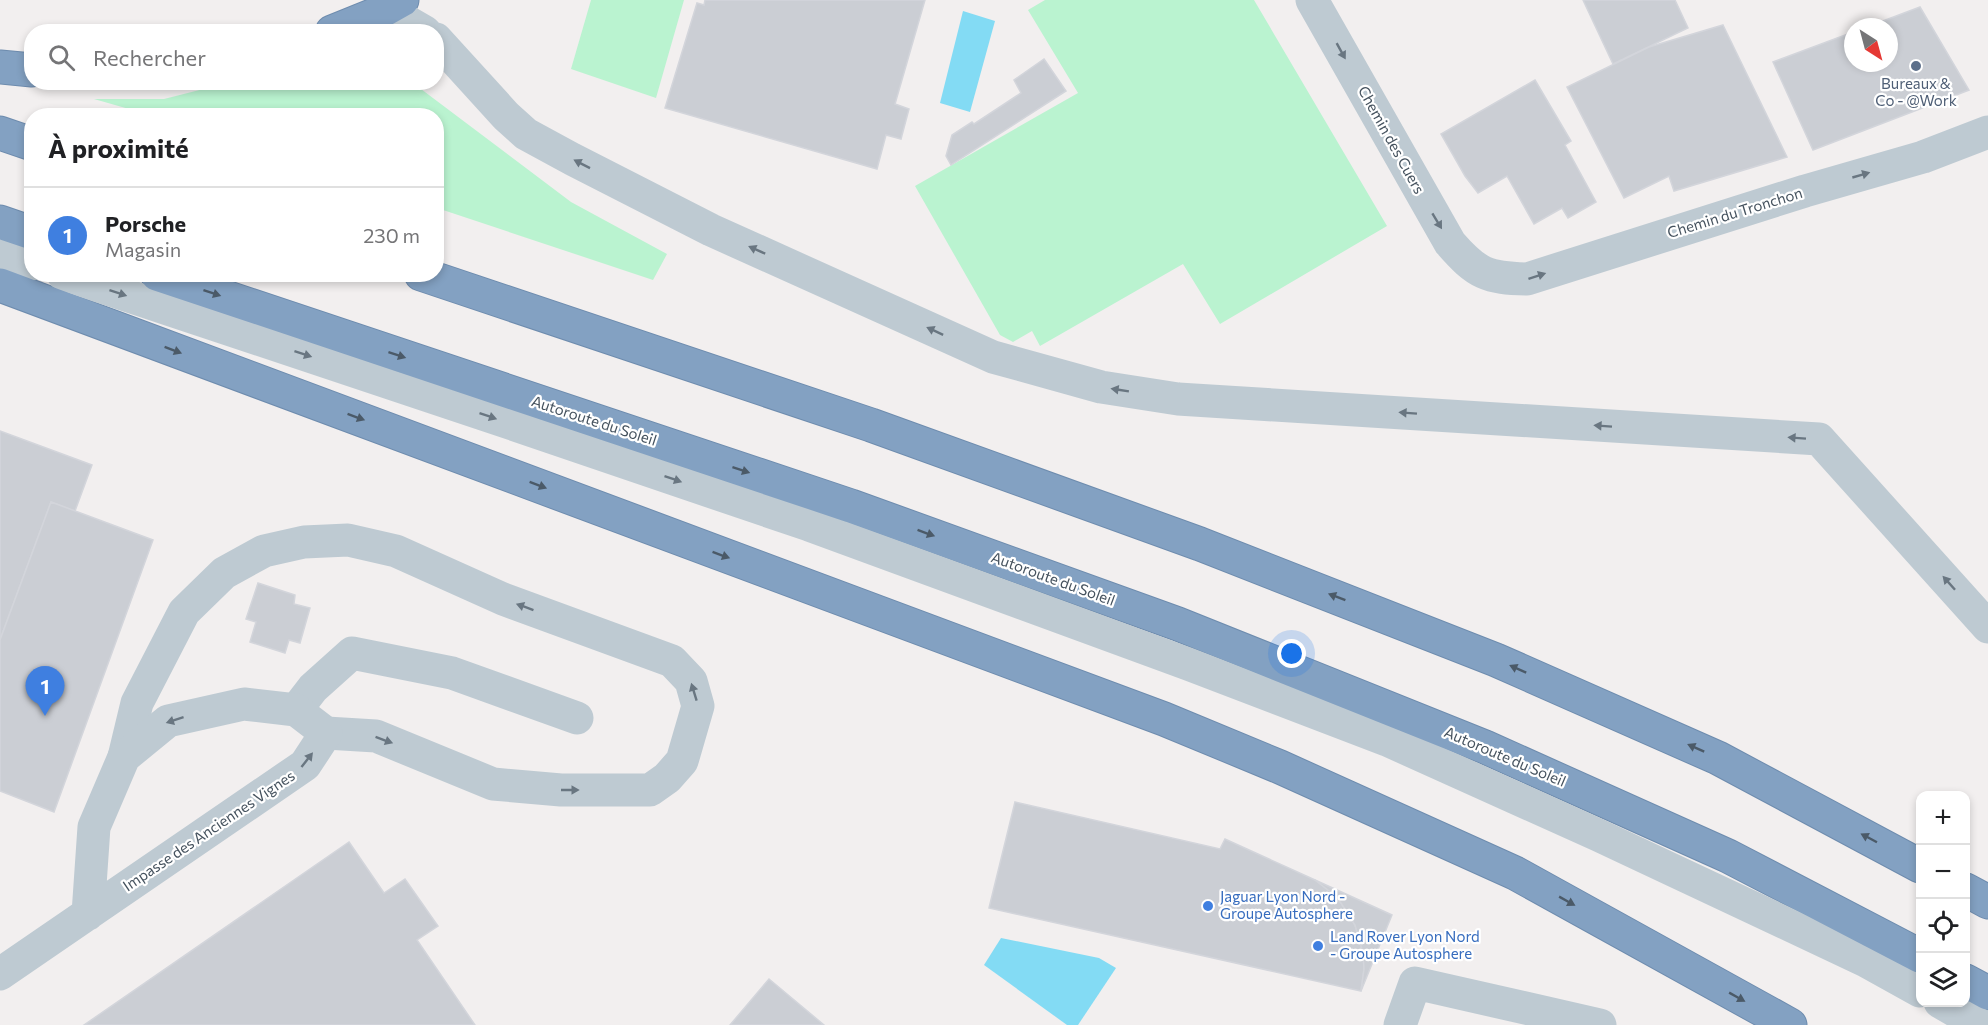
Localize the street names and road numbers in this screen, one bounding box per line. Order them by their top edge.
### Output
street label: Chemin des Cuers [1355,82,1429,197]
street label: Chemin du Tronchon [1665,183,1804,241]
street label: Autoroute du Soleil [529,391,659,449]
street label: Autoroute du Soleil [989,547,1118,609]
street label: Autoroute du Soleil [1442,722,1569,790]
street label: Impasse des Anciennes Vignes [119,766,298,894]

